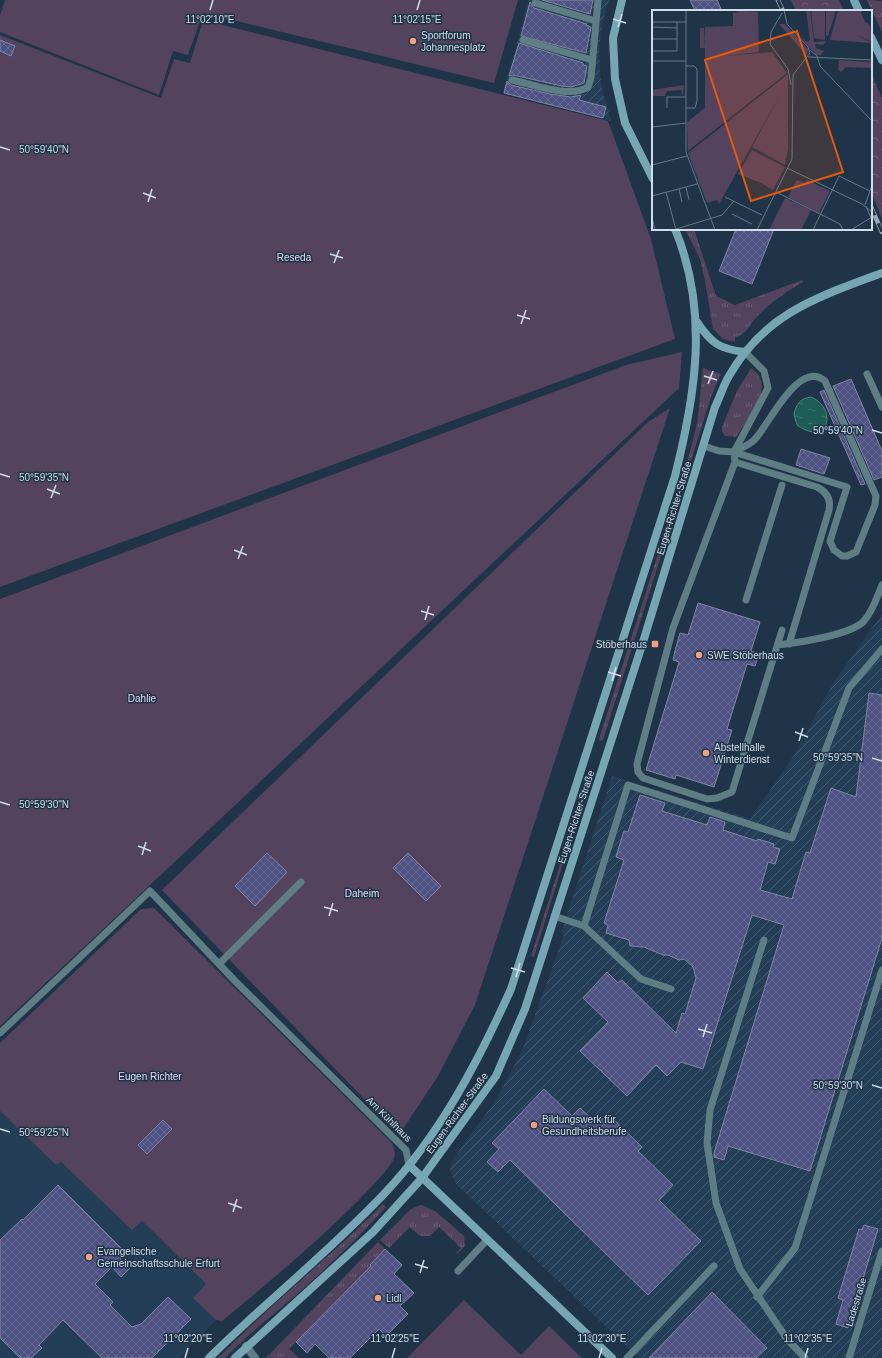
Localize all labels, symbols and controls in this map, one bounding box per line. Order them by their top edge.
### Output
inset map [652,10,872,230]
text: 11°02'10"E [186,14,235,25]
text: 11°02'15"E [393,14,442,25]
place label: Sportforum Johannesplatz [421,30,486,53]
marker: Sportforum Johannesplatz [408,36,418,46]
text: 50°59'40"N [19,144,69,155]
park label: Reseda [277,252,312,263]
text: 50°59'40"N [813,425,863,436]
street label: Eugen-Richter-Straße [655,459,694,556]
text: 50°59'35"N [19,472,69,483]
place label: Stöberhaus [596,639,647,650]
marker: Stöberhaus [650,639,660,649]
marker: SWE Stöberhaus [694,650,704,660]
place label: SWE Stöberhaus [707,650,784,661]
park label: Dahlie [128,693,157,704]
place label: Abstellhalle Winterdienst [714,742,770,765]
marker: Abstellhalle Winterdienst [701,748,711,758]
text: 50°59'35"N [813,752,863,763]
street label: Eugen-Richter-Straße [556,769,596,865]
text: 50°59'30"N [19,799,69,810]
park label: Daheim [345,888,379,899]
street label: Eugen-Richter-Straße [424,1070,490,1156]
park label: Eugen Richter [118,1071,182,1082]
text: 50°59'30"N [813,1080,863,1091]
street label: Am Kühlhaus [364,1094,414,1144]
place label: Bildungswerk für Gesundheitsberufe [542,1114,627,1137]
marker: Bildungswerk für Gesundheitsberufe [529,1120,539,1130]
text: 50°59'25"N [19,1127,69,1138]
place label: Evangelische Gemeinschaftsschule Erfurt [97,1246,220,1269]
marker: Evangelische Gemeinschaftsschule Erfurt [84,1252,94,1262]
street label: Ladestraße [843,1276,869,1328]
marker: Lidl [373,1293,383,1303]
place label: Lidl [386,1293,402,1304]
text: 11°02'20"E [164,1333,213,1344]
text: 11°02'25"E [371,1333,420,1344]
text: 11°02'30"E [578,1333,627,1344]
text: 11°02'35"E [784,1333,833,1344]

